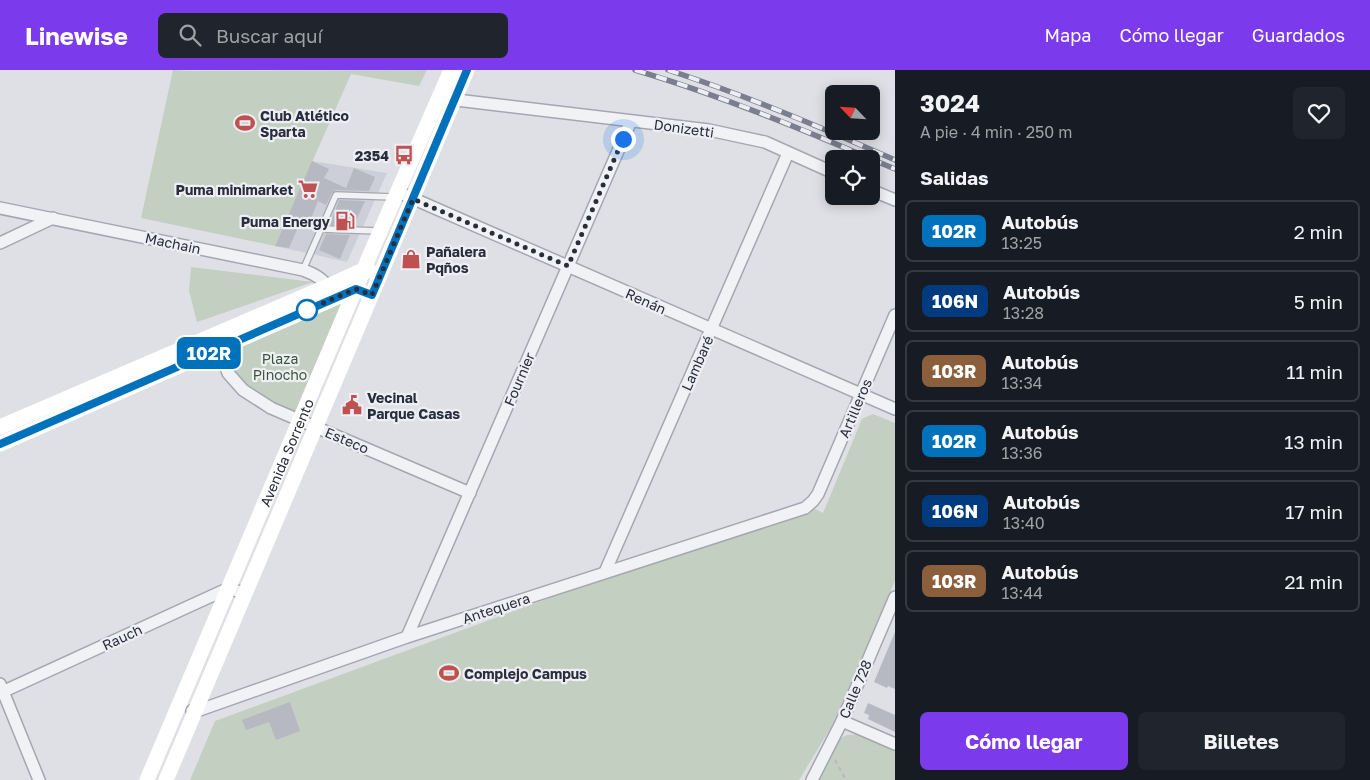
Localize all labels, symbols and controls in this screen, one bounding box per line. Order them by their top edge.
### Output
search box [158,13,508,58]
text: Linewise [25,21,128,50]
icon: search [176,21,204,49]
text: Buscar aquí [216,24,322,47]
text: Mapa [1045,24,1091,46]
text: Cómo llegar [1119,24,1224,46]
text: Guardados [1252,24,1345,46]
north arrow [825,85,880,140]
map controls [825,85,880,205]
button: heart [1293,87,1345,139]
text: 3024 [920,88,980,117]
place label: Club Atlético Sparta [260,107,349,140]
sports icon: Club Atlético Sparta [234,112,256,134]
street label: Donizetti [653,115,715,141]
text: A pie · 4 min · 250 m [920,122,1072,142]
your location [611,127,636,152]
bus stop icon: 2354 [393,144,415,166]
place label: 2354 [355,147,389,164]
button: locate [825,150,880,205]
text: Salidas [920,166,989,189]
supermarket icon: Puma minimarket [297,178,319,200]
place label: Puma minimarket [176,181,293,198]
fuel station icon: Puma Energy [334,210,356,232]
text: Autobús [1001,210,1079,233]
place label: Puma Energy [241,213,331,230]
text: 102R [932,220,976,242]
text: 2 min [1294,220,1343,243]
street label: Machain [144,229,202,257]
text: 13:25 [1001,233,1042,253]
place label: Pañalera Pqños [426,243,486,276]
shop icon: Pañalera Pqños [400,248,422,270]
text: Autobús [1003,280,1080,303]
street label: Renán [623,285,669,317]
text: 106N [932,290,978,312]
text: 5 min [1294,290,1343,313]
unlabelled marker [296,299,318,321]
text: 13:28 [1003,303,1044,323]
street label: Lambaré [677,333,717,393]
line badge: 102R [174,337,244,369]
text: 102R [187,342,231,364]
street label: Fournier [500,349,538,408]
park label: Plaza Pinocho [253,350,307,383]
text: Autobús [1001,350,1079,373]
text: 103R [932,360,976,382]
text: 11 min [1286,360,1343,383]
text: 13:34 [1001,373,1043,393]
street label: Artilleros [835,376,875,440]
place label: Vecinal Parque Casas [367,389,460,422]
public building icon: Vecinal Parque Casas [341,394,363,416]
street label: Avenida Sorrento [256,396,316,509]
text: Autobús [1001,420,1079,443]
street label: Esteco [323,423,371,457]
text: 102R [932,430,976,452]
text: 13 min [1284,430,1343,453]
text: 13:36 [1001,443,1042,463]
text: Autobús [1003,490,1080,513]
text: 106N [932,500,978,522]
text: 17 min [1285,500,1343,523]
text: 13:40 [1003,513,1045,533]
text: Autobús [1001,560,1079,583]
text: 103R [932,570,976,592]
text: 21 min [1284,570,1343,593]
text: 13:44 [1001,583,1043,603]
street label: Antequera [460,589,532,627]
street label: Rauch [99,620,145,654]
street label: Calle 728 [835,657,875,721]
sports icon: Complejo Campus [438,662,460,684]
place label: Complejo Campus [464,665,587,682]
button: Cómo llegar [920,712,1128,770]
button: Billetes [1138,712,1345,770]

